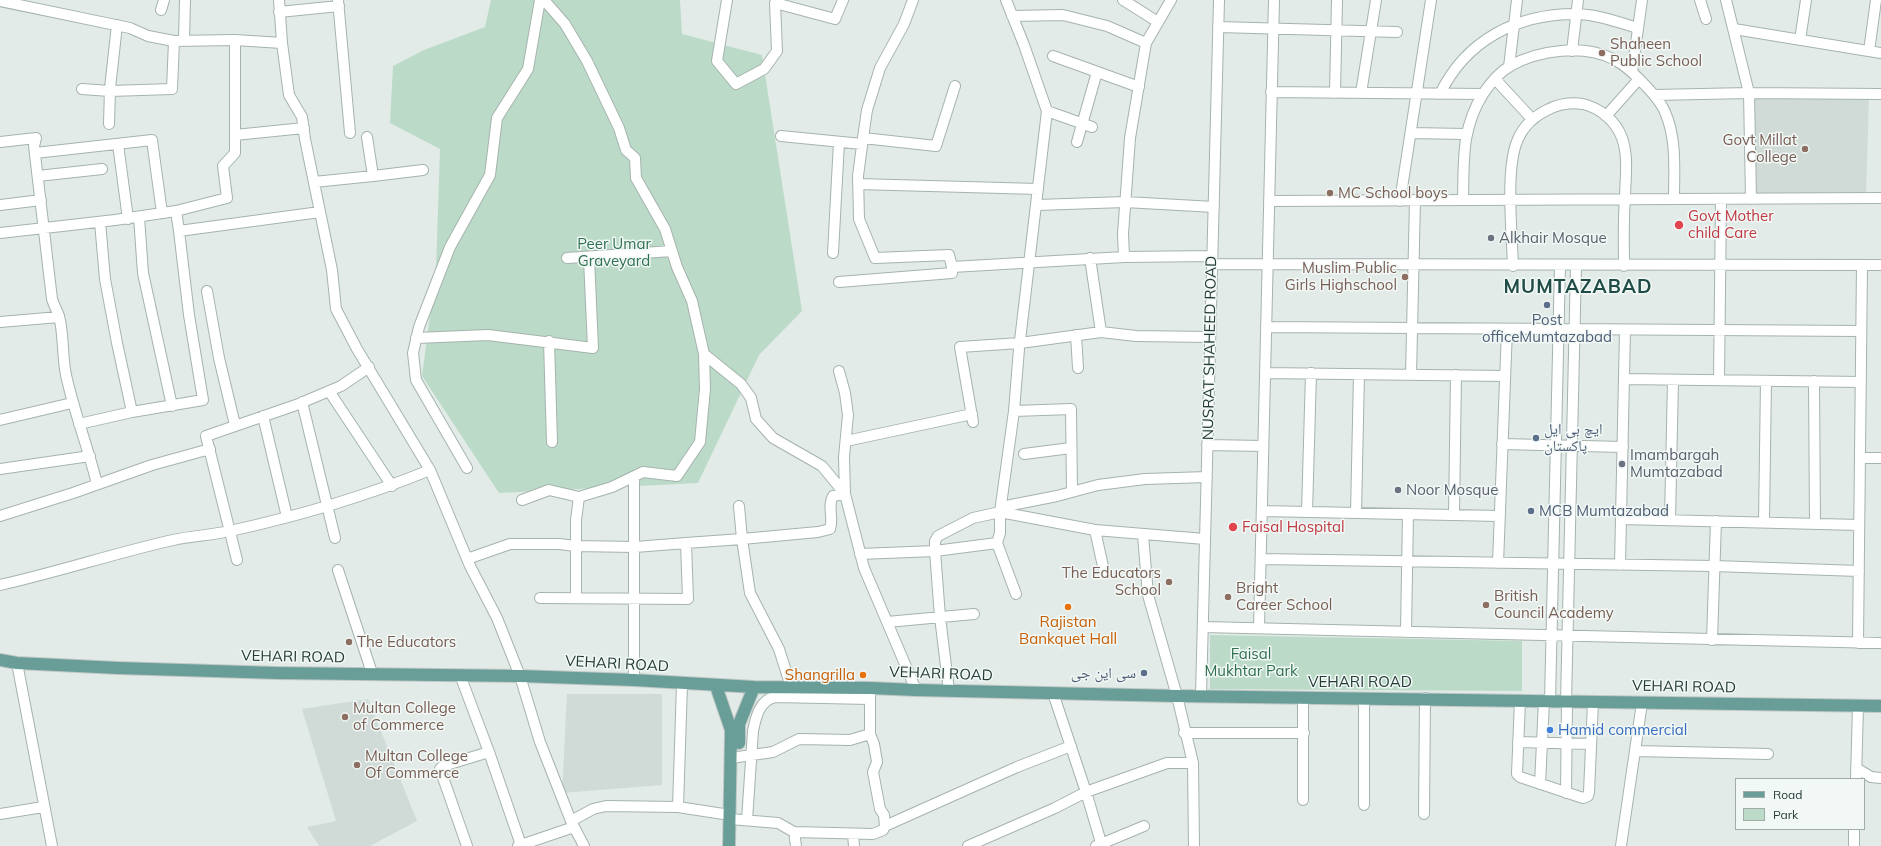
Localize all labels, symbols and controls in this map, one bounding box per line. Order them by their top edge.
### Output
place label: Shaheen Public School [1610,35,1702,70]
marker: Shaheen Public School [1597,48,1607,58]
place label: Govt Millat College [1722,131,1797,166]
marker: Govt Millat College [1800,144,1810,154]
place label: MC School boys [1338,184,1448,202]
marker: MC School boys [1325,188,1335,198]
place label: Govt Mother child Care [1688,207,1774,242]
marker: Govt Mother child Care [1673,219,1685,231]
place label: Alkhair Mosque [1499,229,1607,247]
marker: Alkhair Mosque [1486,233,1496,243]
park label: Peer Umar Graveyard [577,235,651,270]
street label: NUSRAT SHAHEED ROAD [1199,256,1221,440]
place label: Muslim Public Girls Highschool [1285,259,1397,294]
marker: Muslim Public Girls Highschool [1400,272,1410,282]
district label: MUMTAZABAD [1504,276,1652,298]
marker: Post officeMumtazabad [1542,300,1552,310]
place label: Post officeMumtazabad [1482,311,1612,346]
place label: ایچ بی ایل پاکستان [1544,420,1603,455]
marker: ایچ بی ایل پاکستان [1531,433,1541,443]
place label: Imambargah Mumtazabad [1630,446,1723,481]
marker: Imambargah Mumtazabad [1617,459,1627,469]
place label: Noor Mosque [1406,481,1498,499]
marker: Noor Mosque [1393,485,1403,495]
place label: MCB Mumtazabad [1539,502,1669,520]
marker: MCB Mumtazabad [1526,506,1536,516]
place label: Faisal Hospital [1242,518,1345,536]
marker: Faisal Hospital [1227,521,1239,533]
place label: The Educators School [1062,564,1161,599]
marker: The Educators School [1164,577,1174,587]
place label: Bright Career School [1236,579,1332,614]
place label: British Council Academy [1494,587,1614,622]
marker: Bright Career School [1223,592,1233,602]
marker: British Council Academy [1481,600,1491,610]
marker: Rajistan Bankquet Hall [1063,602,1073,612]
place label: Rajistan Bankquet Hall [1019,613,1117,648]
place label: The Educators [357,633,456,651]
marker: The Educators [344,637,354,647]
park label: Faisal Mukhtar Park [1204,645,1298,680]
street label: VEHARI ROAD [241,647,345,667]
street label: VEHARI ROAD [565,652,669,676]
street label: VEHARI ROAD [889,663,993,685]
place label: سی این جی [1071,664,1136,682]
place label: Shangrilla [785,666,855,684]
marker: سی این جی [1139,668,1149,678]
marker: Shangrilla [858,670,868,680]
street label: VEHARI ROAD [1308,673,1412,691]
street label: VEHARI ROAD [1632,677,1736,697]
place label: Multan College of Commerce [353,699,456,734]
marker: Multan College of Commerce [340,712,350,722]
place label: Hamid commercial [1558,721,1687,739]
marker: Hamid commercial [1545,725,1555,735]
place label: Multan College Of Commerce [365,747,468,782]
marker: Multan College Of Commerce [352,760,362,770]
legend [1735,778,1865,830]
text: Road [1773,787,1802,802]
text: Park [1773,807,1798,822]

